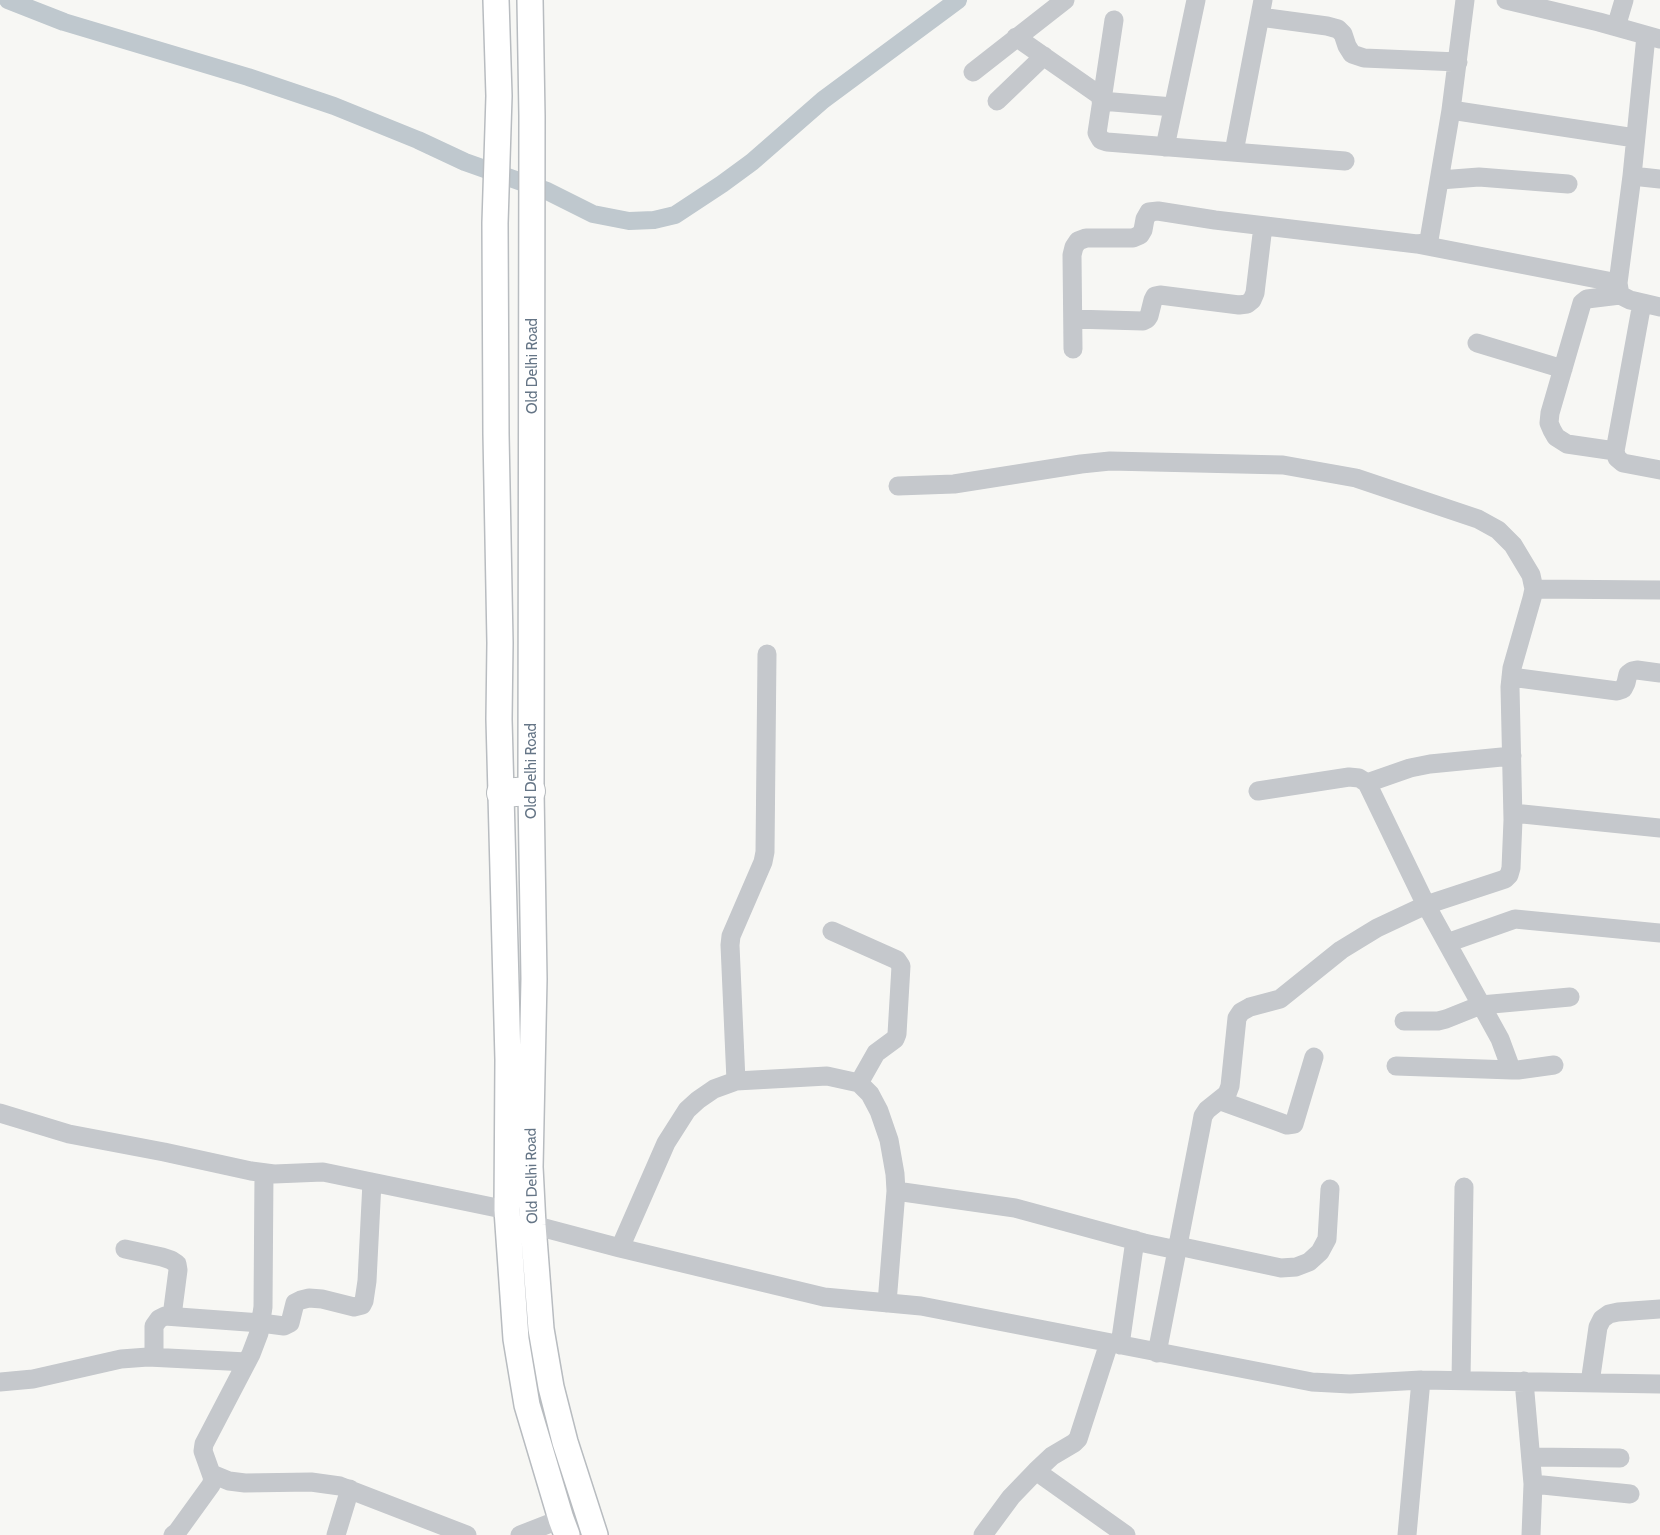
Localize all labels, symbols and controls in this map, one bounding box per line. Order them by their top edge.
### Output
street label: Old Delhi Road [524,318,542,414]
street label: Old Delhi Road [523,723,541,819]
street label: Old Delhi Road [522,1128,542,1224]

